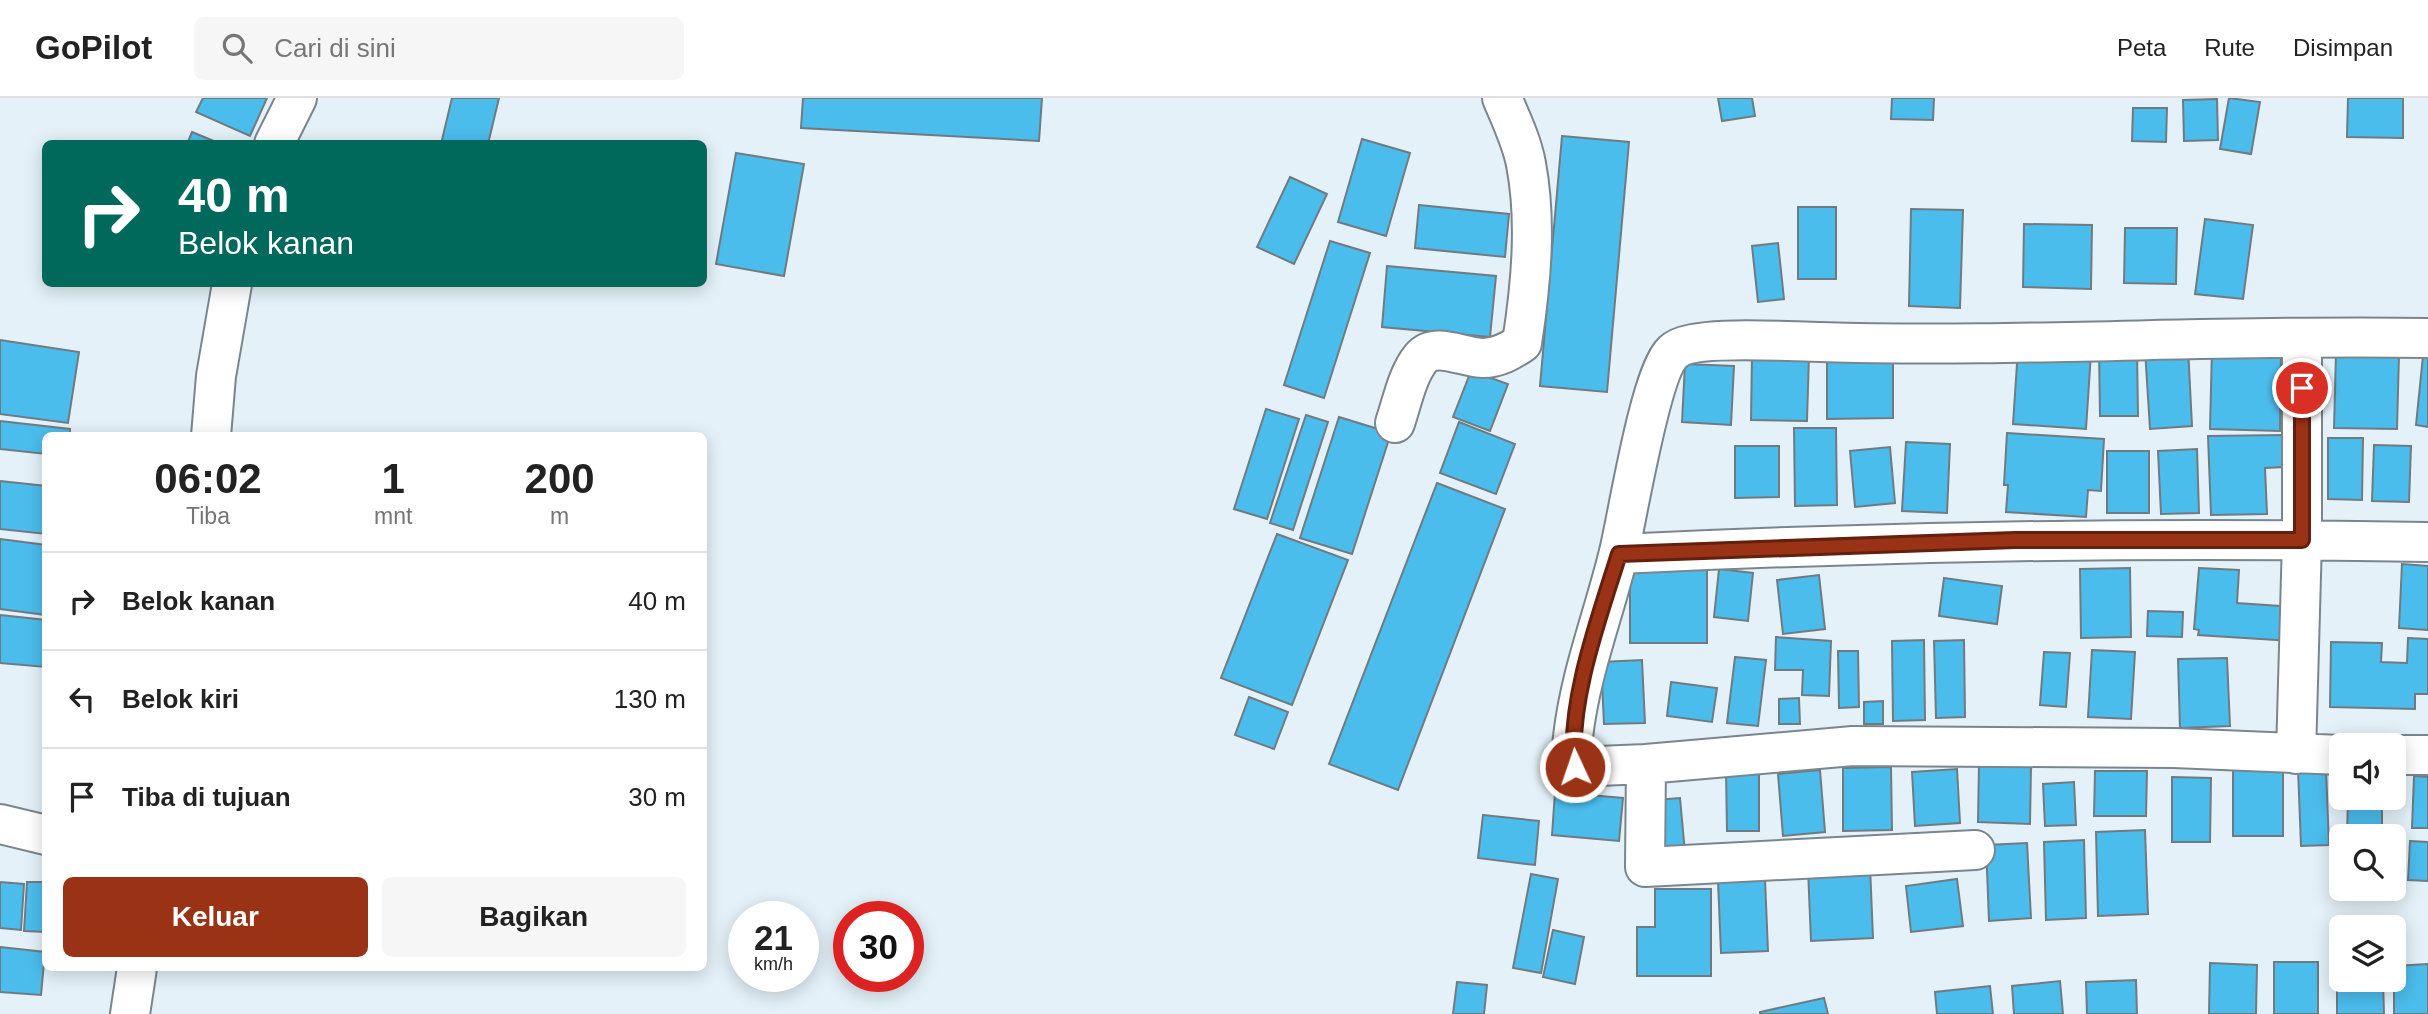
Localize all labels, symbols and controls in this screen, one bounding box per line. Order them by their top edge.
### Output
search box [194,17,684,80]
text: GoPilot [35,29,152,66]
icon: search [218,29,256,67]
text: Cari di sini [274,33,396,63]
text: Peta [2117,34,2166,61]
text: Rute [2204,34,2255,61]
text: Disimpan [2293,34,2393,61]
icon: right [63,168,154,259]
text: 40 m [178,168,290,222]
text: Belok kanan [178,225,354,261]
pin [2272,358,2332,418]
icon: arrive [2283,369,2321,407]
text: 06:02 [154,455,262,502]
text: 1 [381,455,405,502]
text: 200 [525,455,595,502]
text: Tiba [186,503,230,529]
text: mnt [374,503,412,529]
text: m [550,503,569,529]
icon: right [63,582,101,620]
text: Belok kanan [122,586,275,616]
text: 40 m [628,586,686,616]
icon: left [63,680,101,718]
text: Belok kiri [122,684,239,714]
text: 130 m [614,684,686,714]
position arrow [1538,730,1612,804]
map controls [2329,733,2406,992]
button: sound [2329,733,2406,810]
icon: arrive [63,778,101,816]
text: Tiba di tujuan [122,782,291,812]
text: 30 m [628,782,686,812]
button: search [2329,824,2406,901]
button: Keluar [63,877,368,957]
button: Bagikan [382,877,686,957]
speed limit sign: 30 [833,901,924,992]
button: layers [2329,915,2406,992]
text: 21 [754,918,793,957]
text: km/h [754,954,793,974]

